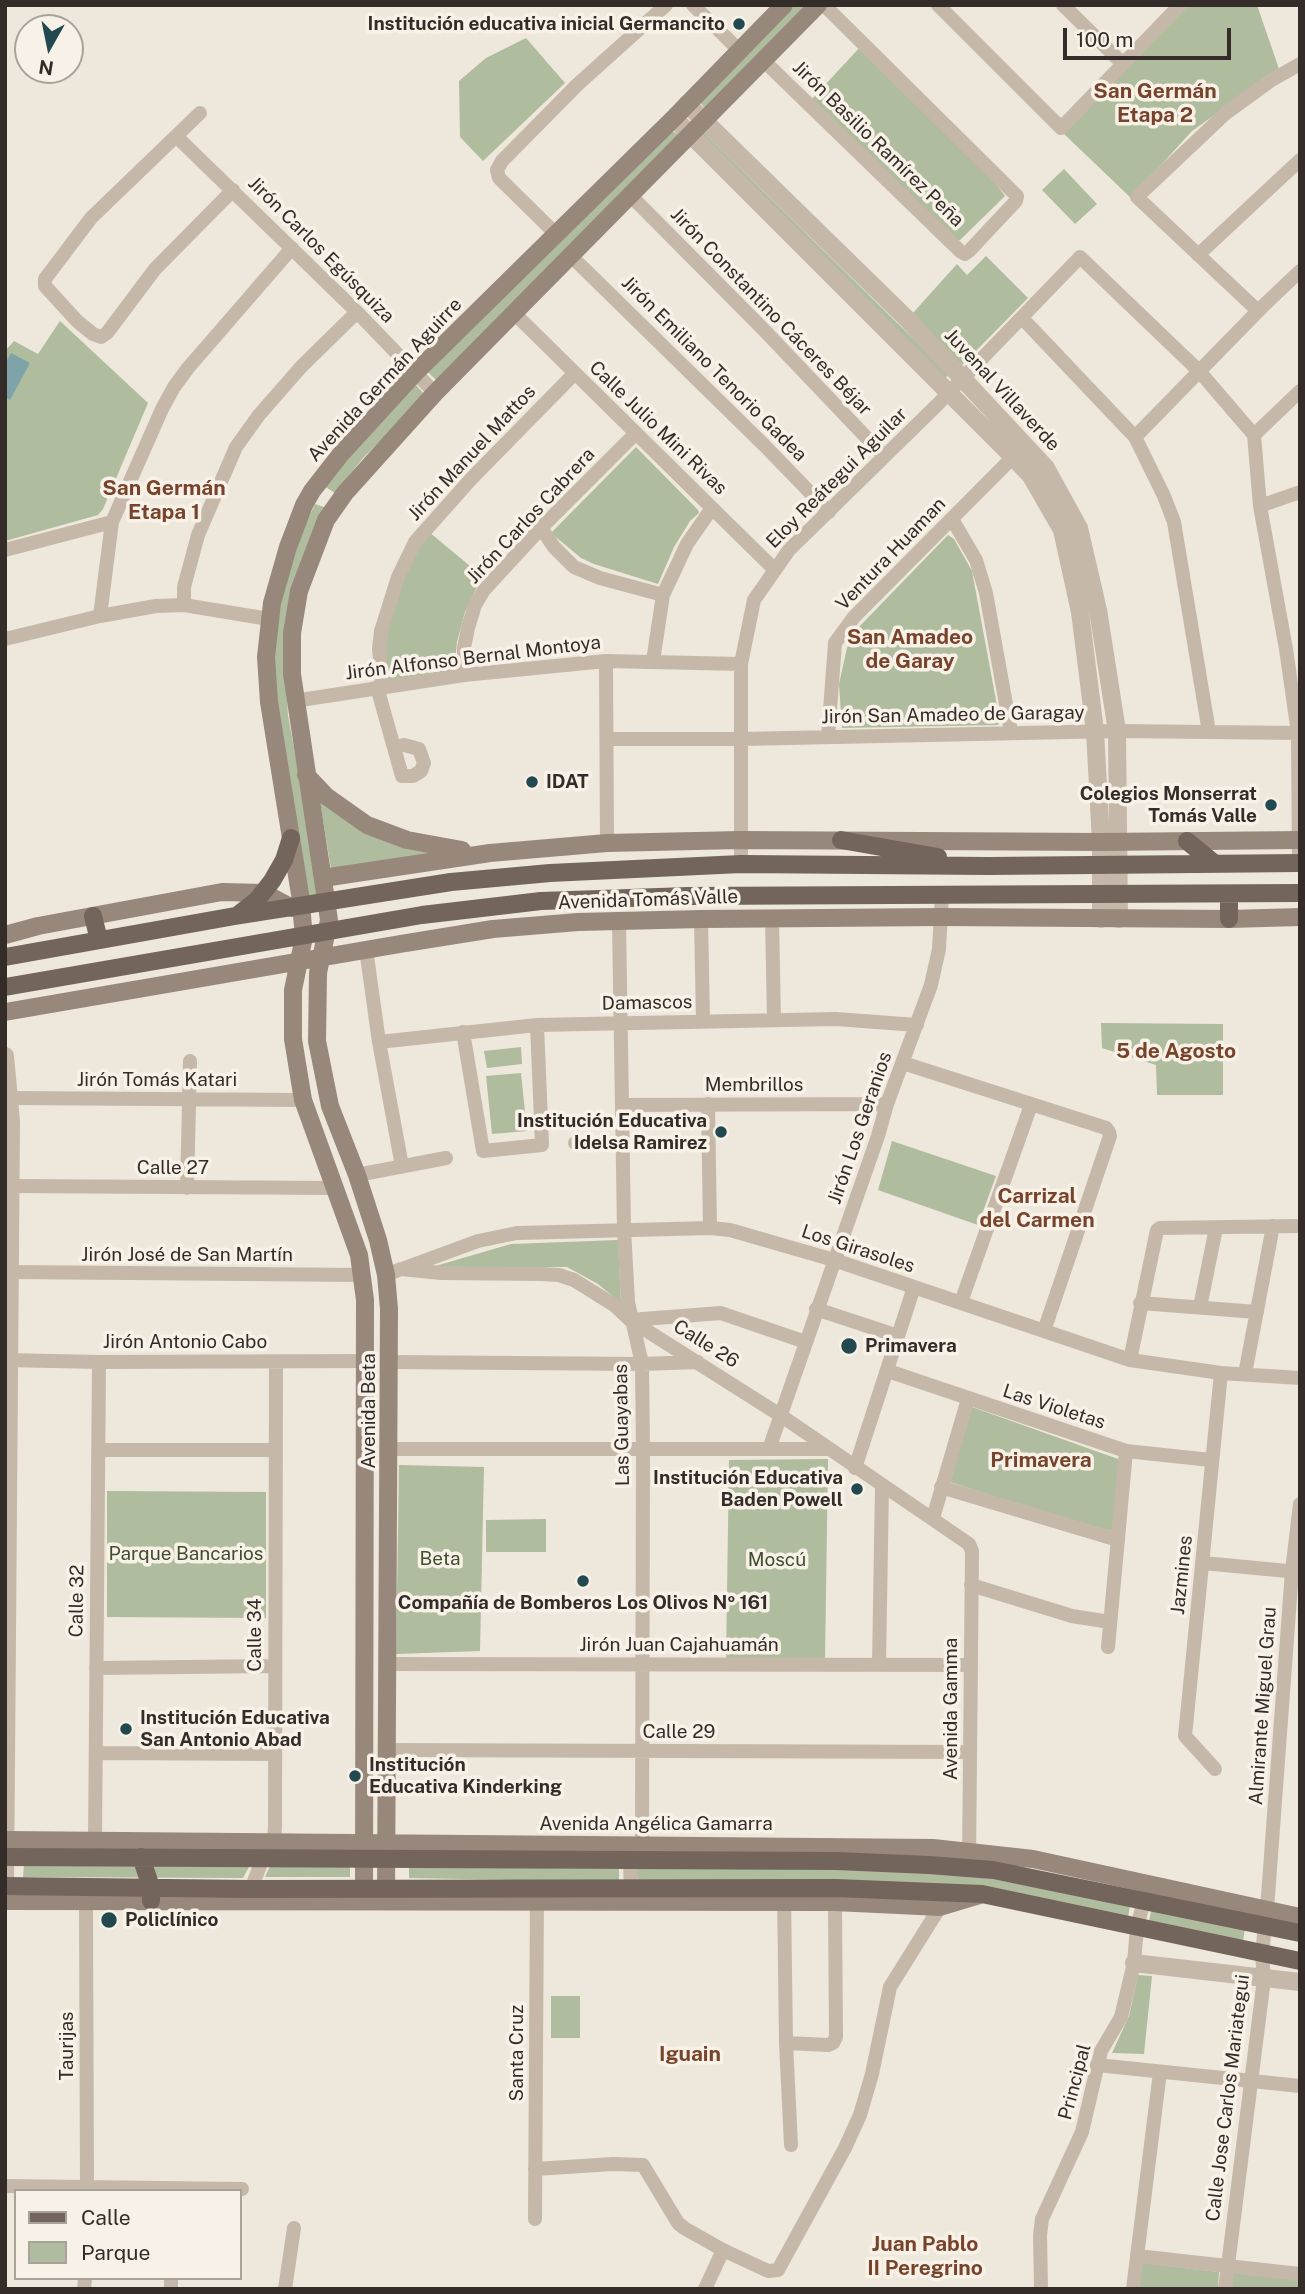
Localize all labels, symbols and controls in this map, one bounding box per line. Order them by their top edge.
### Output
place label: Institución educativa inicial Germancito [368,13,725,35]
north arrow [14,14,84,84]
scale bar [1067,14,1235,58]
marker: Institución educativa inicial Germancito [731,16,747,32]
text: 100 m [1076,27,1133,52]
text: N [37,56,55,80]
street label: Jirón Basilio Ramírez Peña [788,56,968,232]
district label: San Germán Etapa 2 [1093,79,1217,129]
street label: Jirón Carlos Egúsquiza [243,172,399,328]
street label: Jirón Constantino Cáceres Béjar [666,203,876,421]
street label: Jirón Emiliano Tenorio Gadea [617,272,811,466]
street label: Avenida Germán Aguirre [303,293,467,467]
street label: Juvenal Villaverde [940,324,1064,456]
street label: Calle Julio Mini Rivas [584,356,732,500]
street label: Jirón Manuel Mattos [403,381,541,525]
street label: Eloy Reátegui Aguilar [762,403,912,553]
street label: Jirón Carlos Cabrera [462,443,600,589]
district label: San Germán Etapa 1 [102,476,226,526]
street label: Ventura Huaman [831,493,951,615]
district label: San Amadeo de Garay [847,625,973,675]
street label: Jirón Alfonso Bernal Montoya [344,631,602,685]
street label: Jirón San Amadeo de Garagay [821,701,1085,729]
place label: IDAT [546,771,589,793]
marker: IDAT [524,774,540,790]
place label: Colegios Monserrat Tomás Valle [1080,783,1257,827]
marker: Colegios Monserrat Tomás Valle [1263,797,1279,813]
street label: Avenida Tomás Valle [557,885,739,915]
street label: Damascos [601,991,693,1015]
district label: 5 de Agosto [1116,1039,1236,1065]
street label: Jirón Los Geranios [823,1049,897,1207]
street label: Jirón Tomás Katari [77,1069,237,1091]
street label: Membrillos [705,1074,803,1096]
place label: Institución Educativa Idelsa Ramirez [517,1110,707,1154]
marker: Institución Educativa Idelsa Ramirez [713,1124,729,1140]
street label: Calle 27 [137,1157,209,1179]
district label: Carrizal del Carmen [979,1184,1095,1234]
street label: Los Girasoles [799,1220,917,1278]
street label: Jirón José de San Martín [81,1244,293,1266]
street label: Calle 26 [669,1315,743,1373]
street label: Jirón Antonio Cabo [103,1331,267,1353]
place label: Primavera [865,1335,957,1357]
marker: Primavera [839,1336,859,1356]
street label: Avenida Beta [358,1353,380,1469]
street label: Las Guayabas [610,1364,634,1486]
street label: Las Violetas [1000,1380,1108,1434]
district label: Primavera [990,1448,1092,1474]
place label: Institución Educativa Baden Powell [653,1467,843,1511]
marker: Institución Educativa Baden Powell [849,1481,865,1497]
street label: Jazmines [1167,1534,1197,1616]
park label: Parque Bancarios [109,1543,263,1565]
park label: Beta [420,1548,460,1570]
park label: Moscú [748,1549,806,1571]
street label: Calle 32 [65,1564,89,1638]
marker: Compañía de Bomberos Los Olivos Nº 161 [575,1573,591,1589]
place label: Compañía de Bomberos Los Olivos Nº 161 [398,1592,768,1614]
street label: Calle 34 [244,1598,266,1672]
street label: Almirante Miguel Grau [1245,1606,1281,1806]
street label: Jirón Juan Cajahuamán [579,1634,779,1656]
street label: Avenida Gamma [940,1638,962,1780]
place label: Institución Educativa San Antonio Abad [140,1707,330,1751]
marker: Institución Educativa San Antonio Abad [118,1721,134,1737]
street label: Calle 29 [643,1721,715,1743]
place label: Institución Educativa Kinderking [369,1754,562,1798]
marker: Institución Educativa Kinderking [347,1768,363,1784]
street label: Avenida Angélica Gamarra [539,1813,773,1835]
place label: Policlínico [125,1909,218,1931]
marker: Policlínico [99,1910,119,1930]
street label: Calle Jose Carlos Mariategui [1202,1973,1254,2223]
street label: Santa Cruz [506,2005,528,2101]
street label: Taurijas [56,2012,78,2080]
street label: Principal [1054,2041,1096,2123]
district label: Iguain [659,2042,721,2068]
legend [14,2189,242,2280]
text: Calle [81,2205,131,2230]
district label: Juan Pablo II Peregrino [867,2232,983,2282]
text: Parque [81,2240,150,2265]

